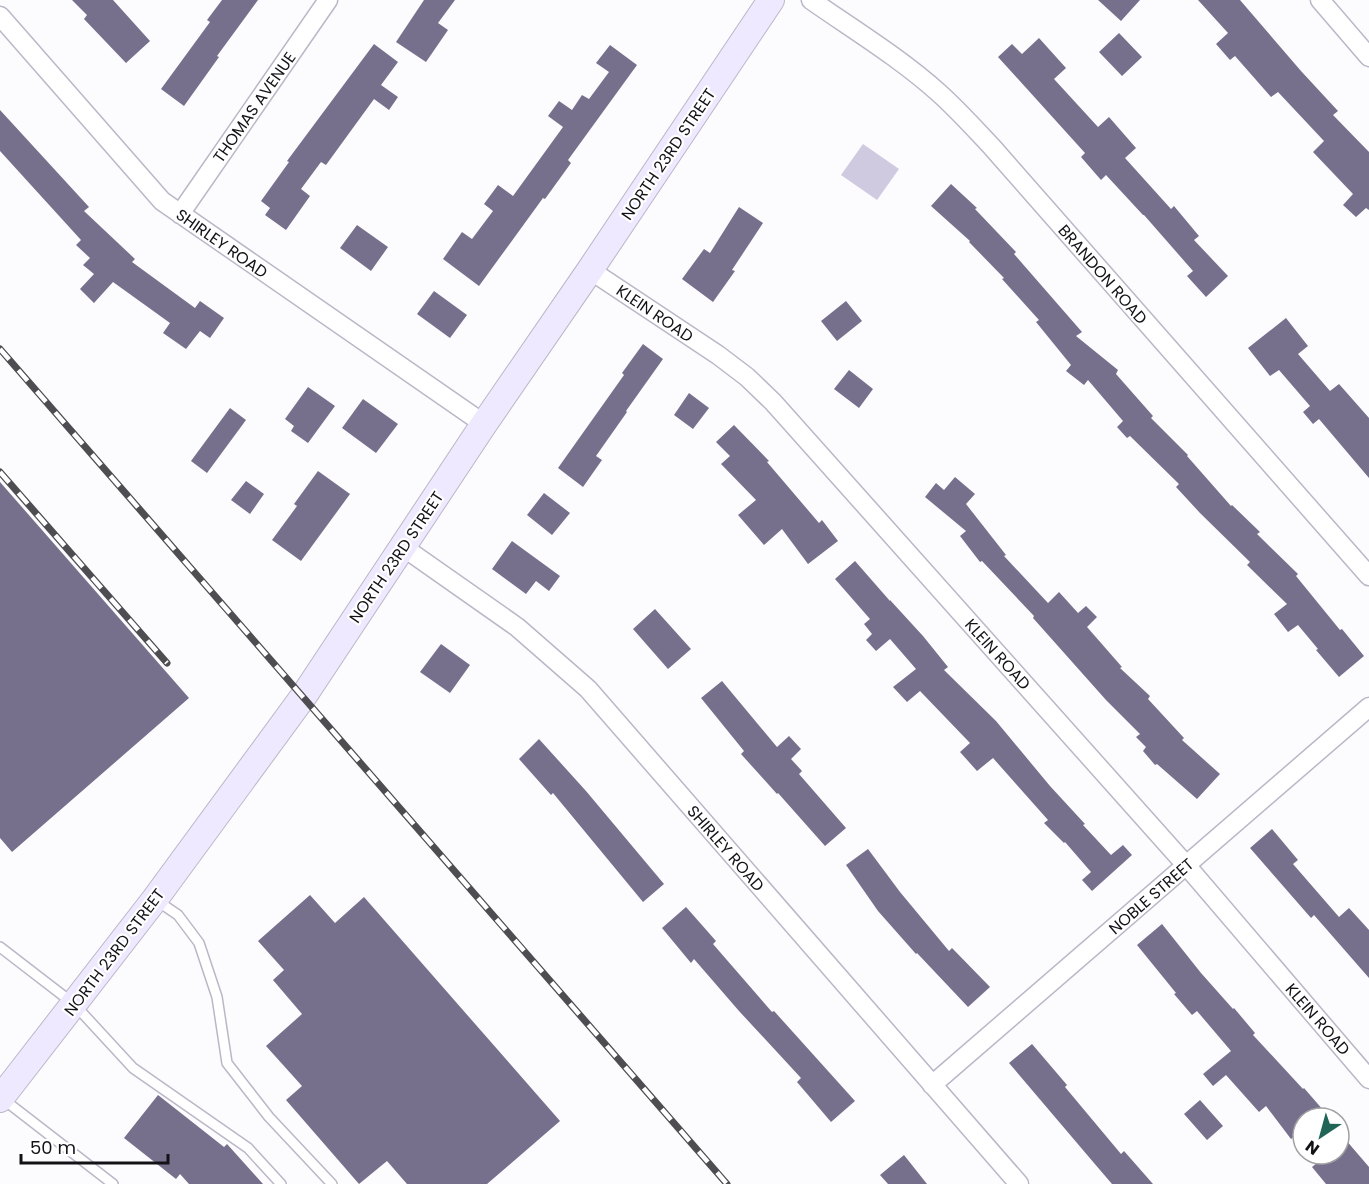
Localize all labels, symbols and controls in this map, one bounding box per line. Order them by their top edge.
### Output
street label: THOMAS AVENUE [208,47,301,167]
street label: NORTH 23RD STREET [616,84,721,225]
street label: SHIRLEY ROAD [171,203,272,284]
street label: BRANDON ROAD [1053,219,1152,329]
street label: KLEIN ROAD [612,279,698,348]
street label: NORTH 23RD STREET [344,487,449,628]
street label: KLEIN ROAD [959,614,1036,695]
street label: SHIRLEY ROAD [682,800,769,896]
street label: NOBLE STREET [1104,853,1199,940]
street label: NORTH 23RD STREET [59,883,170,1021]
street label: KLEIN ROAD [1280,978,1355,1060]
north arrow [1291,1106,1351,1166]
scale bar [21,1127,168,1165]
text: 50 m [30,1135,76,1160]
text: N [1301,1135,1324,1161]

